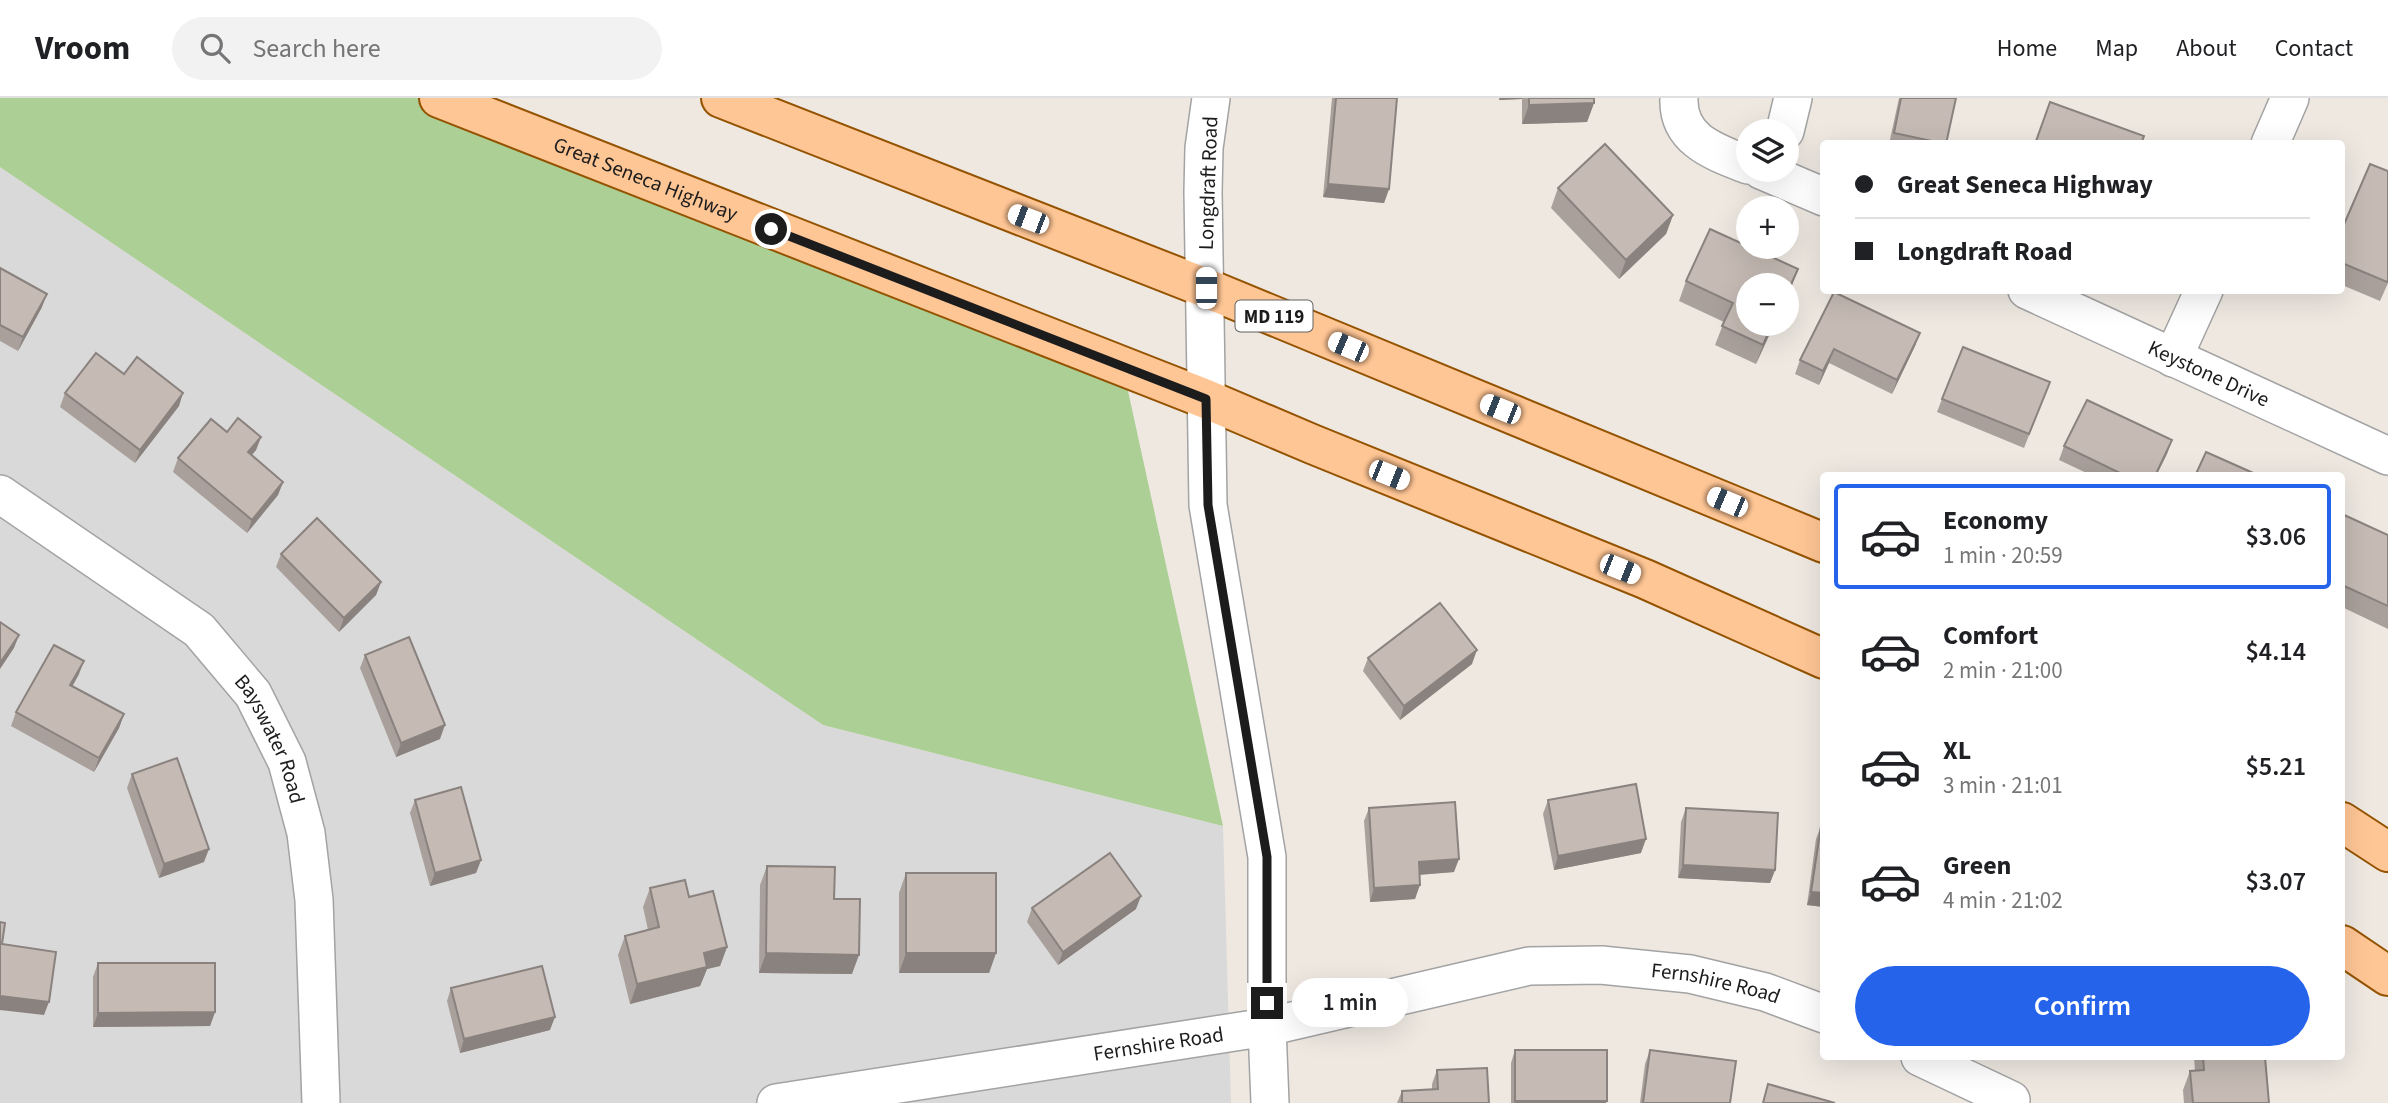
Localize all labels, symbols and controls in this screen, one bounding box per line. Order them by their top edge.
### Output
search box [172,17,662,80]
text: Vroom [35,25,130,72]
icon: search [196,29,234,67]
text: Search here [252,30,381,67]
text: Home [1997,31,2057,66]
text: Map [2095,31,2138,66]
text: About [2176,31,2237,66]
text: Contact [2275,31,2353,66]
street label: Longdraft Road [1191,116,1225,250]
map controls [1736,119,1799,336]
button: layers [1736,119,1799,182]
street label: Great Seneca Highway [549,129,742,229]
text: Great Seneca Highway [1897,166,2153,203]
button: + [1736,196,1799,259]
car [1005,202,1052,236]
route start [755,213,787,245]
text: Longdraft Road [1897,233,2073,270]
car [1196,267,1217,309]
button: − [1736,273,1799,336]
road number: MD 119 [1236,300,1312,331]
car [1325,329,1372,365]
street label: Keystone Drive [2143,333,2274,414]
car [1477,391,1524,427]
car [1366,457,1413,493]
car [1704,484,1751,520]
text: Economy [1943,502,2048,539]
icon: car [1859,505,1922,568]
text: $3.06 [2245,518,2306,555]
text: 1 min · 20:59 [1943,539,2063,572]
car [1597,551,1644,587]
text: Comfort [1943,617,2038,654]
icon: car [1859,620,1922,683]
text: $4.14 [2245,633,2306,670]
text: 2 min · 21:00 [1943,654,2063,687]
street label: Bayswater Road [227,667,312,807]
text: XL [1943,732,1971,769]
icon: car [1859,735,1922,798]
text: $5.21 [2245,748,2306,785]
text: 3 min · 21:01 [1943,769,2063,802]
text: Green [1943,847,2011,884]
icon: car [1859,850,1922,913]
text: $3.07 [2245,863,2306,900]
text: 4 min · 21:02 [1943,884,2063,917]
street label: Fernshire Road [1650,955,1785,1011]
button: Confirm [1855,966,2310,1046]
callout: 1 min [1292,978,1407,1028]
text: 1 min [1323,986,1377,1019]
route end [1251,987,1283,1019]
street label: Fernshire Road [1091,1019,1226,1069]

